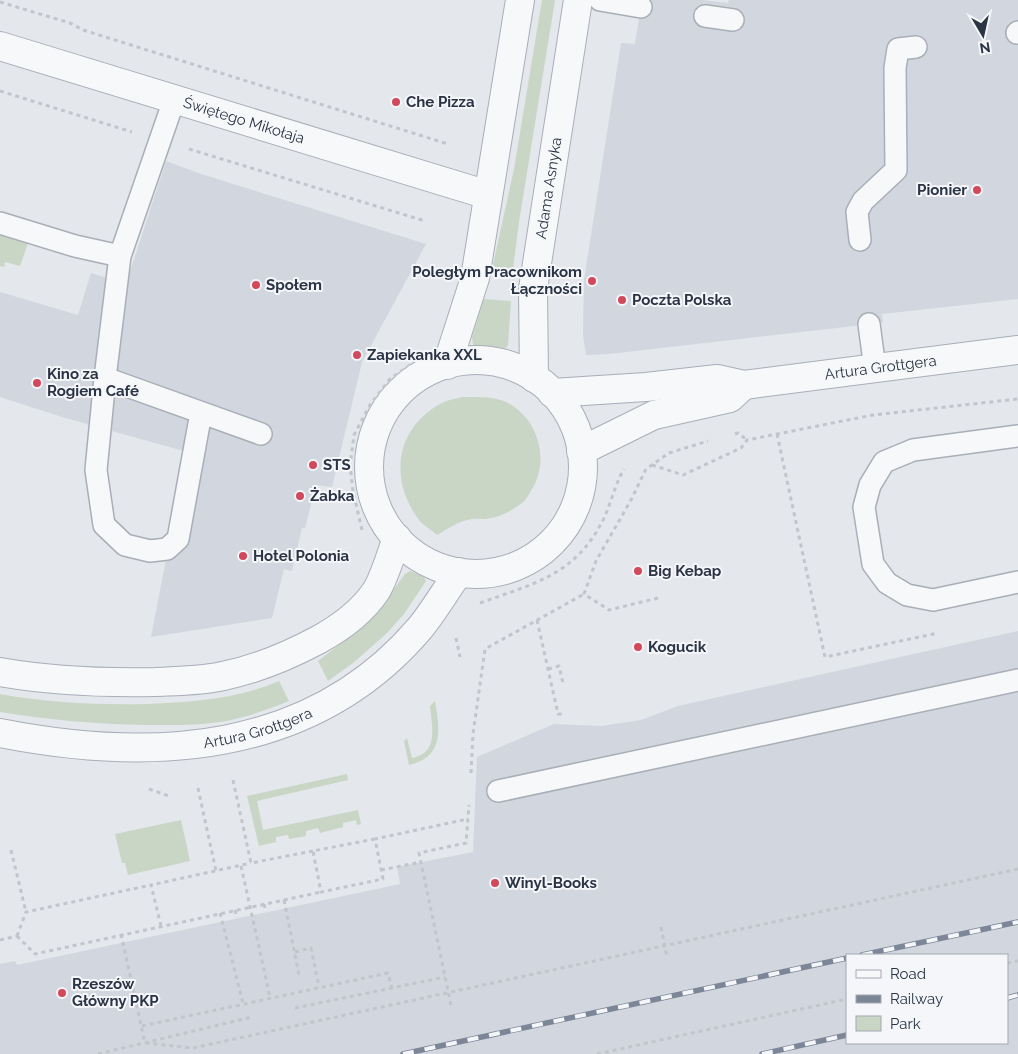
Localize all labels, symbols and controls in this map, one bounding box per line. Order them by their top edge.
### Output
north arrow [958,10,1008,60]
text: N [979,39,992,57]
street label: Świętego Mikołaja [181,93,307,147]
place label: Che Pizza [406,93,475,111]
marker: Che Pizza [390,96,402,108]
street label: Adama Asnyka [532,136,566,240]
place label: Pionier [917,181,967,199]
marker: Pionier [971,184,983,196]
place label: Poległym Pracownikom Łączności [412,263,582,298]
marker: Poległym Pracownikom Łączności [586,275,598,287]
place label: Społem [266,276,322,294]
marker: Społem [250,279,262,291]
place label: Poczta Polska [632,291,732,309]
marker: Poczta Polska [616,294,628,306]
place label: Zapiekanka XXL [367,346,482,364]
marker: Zapiekanka XXL [351,349,363,361]
street label: Artura Grottgera [824,351,938,384]
place label: Kino za Rogiem Café [47,365,139,400]
marker: Kino za Rogiem Café [31,377,43,389]
place label: STS [323,456,351,474]
marker: STS [307,459,319,471]
place label: Żabka [310,487,355,505]
marker: Żabka [294,490,306,502]
place label: Hotel Polonia [253,547,350,565]
marker: Hotel Polonia [237,550,249,562]
place label: Big Kebap [648,562,722,580]
marker: Big Kebap [632,565,644,577]
place label: Kogucik [648,638,707,656]
marker: Kogucik [632,641,644,653]
street label: Artura Grottgera [202,704,315,752]
place label: Winyl-Books [505,874,597,892]
marker: Winyl-Books [489,877,501,889]
legend [846,954,1008,1044]
text: Road [890,965,926,983]
place label: Rzeszów Główny PKP [72,975,159,1010]
marker: Rzeszów Główny PKP [56,987,68,999]
text: Railway [890,990,943,1008]
text: Park [890,1015,921,1033]

